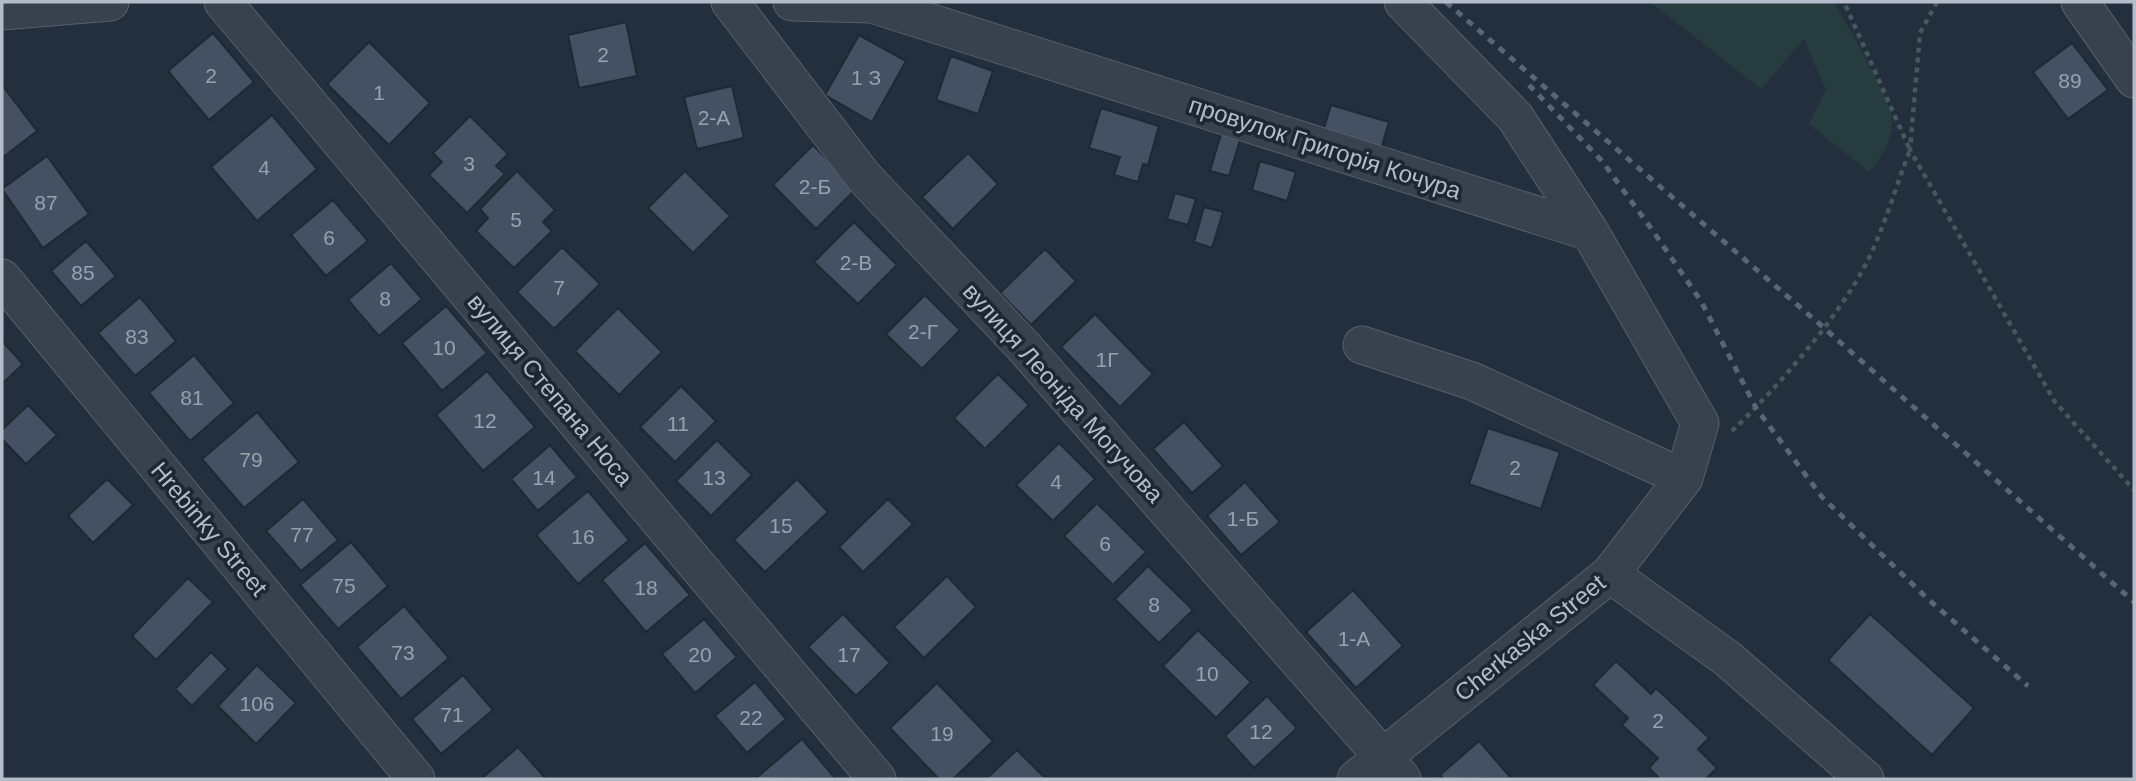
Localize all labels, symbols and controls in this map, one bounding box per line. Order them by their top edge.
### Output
house number: 2 [597,43,609,66]
house number: 2 [205,64,217,87]
house number: 1 З [851,66,881,89]
house number: 89 [2058,69,2082,92]
house number: 1 [373,81,385,104]
street label: провулок Григорія Кочура [1186,91,1465,204]
house number: 2-А [698,106,730,129]
house number: 3 [463,152,475,175]
house number: 4 [258,156,270,179]
house number: 2-Б [799,175,831,198]
house number: 87 [34,191,58,214]
house number: 5 [510,208,522,231]
house number: 6 [323,226,335,249]
house number: 2-В [840,251,872,274]
house number: 85 [71,261,95,284]
house number: 7 [553,276,565,299]
street label: вулиця Леоніда Могучова [958,278,1169,508]
house number: 8 [379,287,391,310]
street label: вулиця Степана Носа [462,288,639,491]
house number: 2-Г [908,320,938,343]
house number: 83 [125,325,149,348]
house number: 10 [432,336,456,359]
house number: 1Г [1095,348,1119,371]
house number: 81 [180,386,204,409]
house number: 12 [473,409,497,432]
house number: 11 [667,412,689,435]
house number: 79 [239,448,263,471]
house number: 2 [1509,456,1521,479]
street label: Hrebinky Street [146,457,273,601]
house number: 14 [532,466,556,489]
house number: 13 [702,466,726,489]
house number: 4 [1050,470,1062,493]
house number: 1-Б [1227,507,1259,530]
house number: 15 [769,514,793,537]
house number: 77 [290,523,314,546]
house number: 16 [571,525,595,548]
house number: 6 [1099,532,1111,555]
street label: Cherkaska Street [1449,569,1610,706]
house number: 75 [332,574,356,597]
house number: 18 [634,576,658,599]
house number: 8 [1148,593,1160,616]
house number: 1-А [1338,627,1370,650]
house number: 73 [391,641,415,664]
house number: 20 [688,643,712,666]
house number: 17 [837,643,861,666]
house number: 10 [1195,662,1219,685]
house number: 106 [239,692,275,715]
house number: 71 [440,703,464,726]
house number: 22 [739,706,763,729]
house number: 2 [1652,709,1664,732]
house number: 12 [1249,720,1273,743]
house number: 19 [930,722,954,745]

